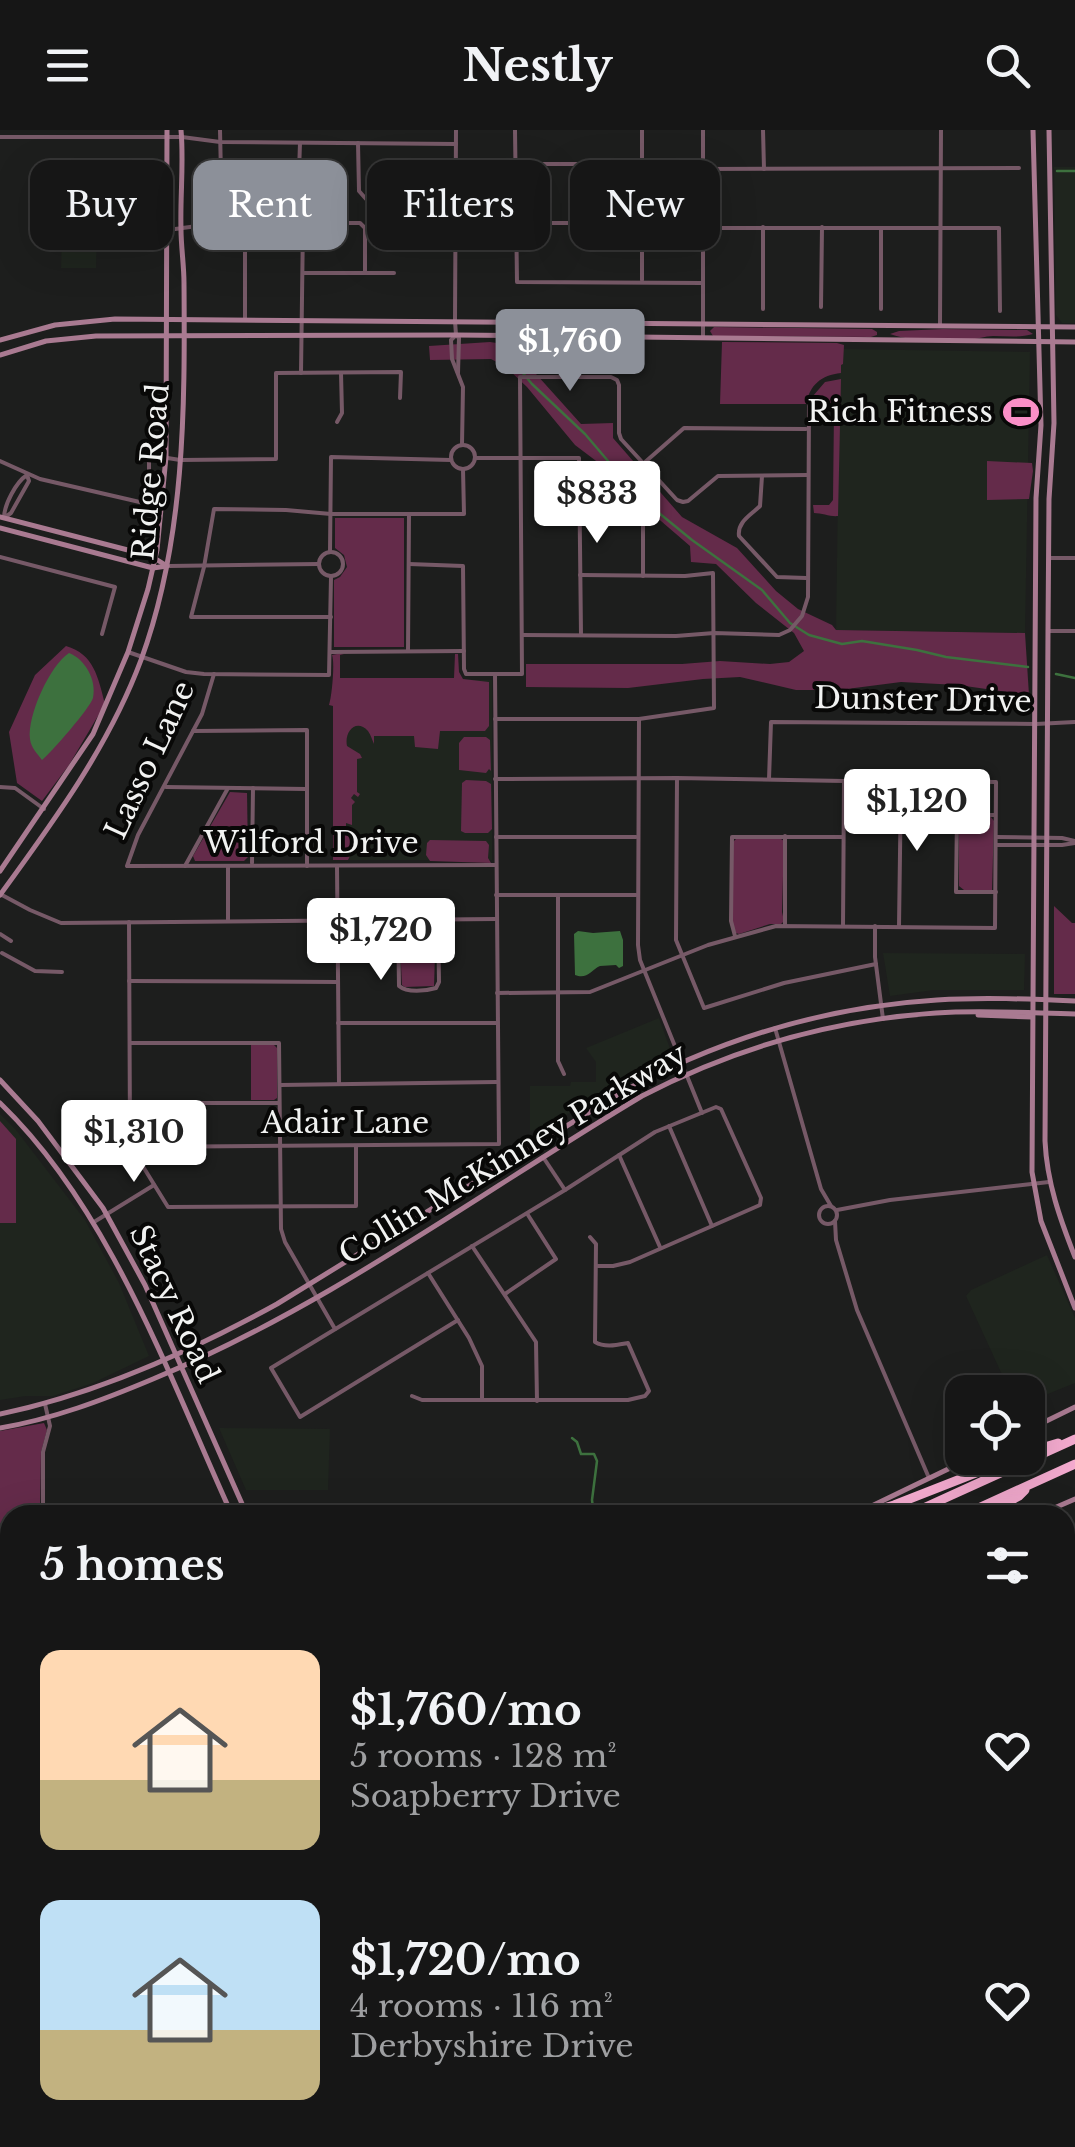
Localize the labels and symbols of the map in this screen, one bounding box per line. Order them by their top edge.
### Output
pin: $1,760 [489,309,651,394]
street label: Ridge Road [124,382,177,562]
place label: Rich Fitness [807,393,993,430]
sports icon: Rich Fitness [1002,393,1040,431]
pin: $833 [538,461,656,546]
street label: Lasso Lane [97,675,202,845]
street label: Dunster Drive [814,679,1032,720]
pin: $1,120 [836,769,998,854]
street label: Wilford Drive [202,824,419,861]
pin: $1,720 [300,898,462,983]
street label: Collin McKinney Parkway [332,1035,693,1272]
pin: $1,310 [53,1100,215,1185]
street label: Adair Lane [260,1104,429,1141]
street label: Stacy Road [122,1219,227,1389]

